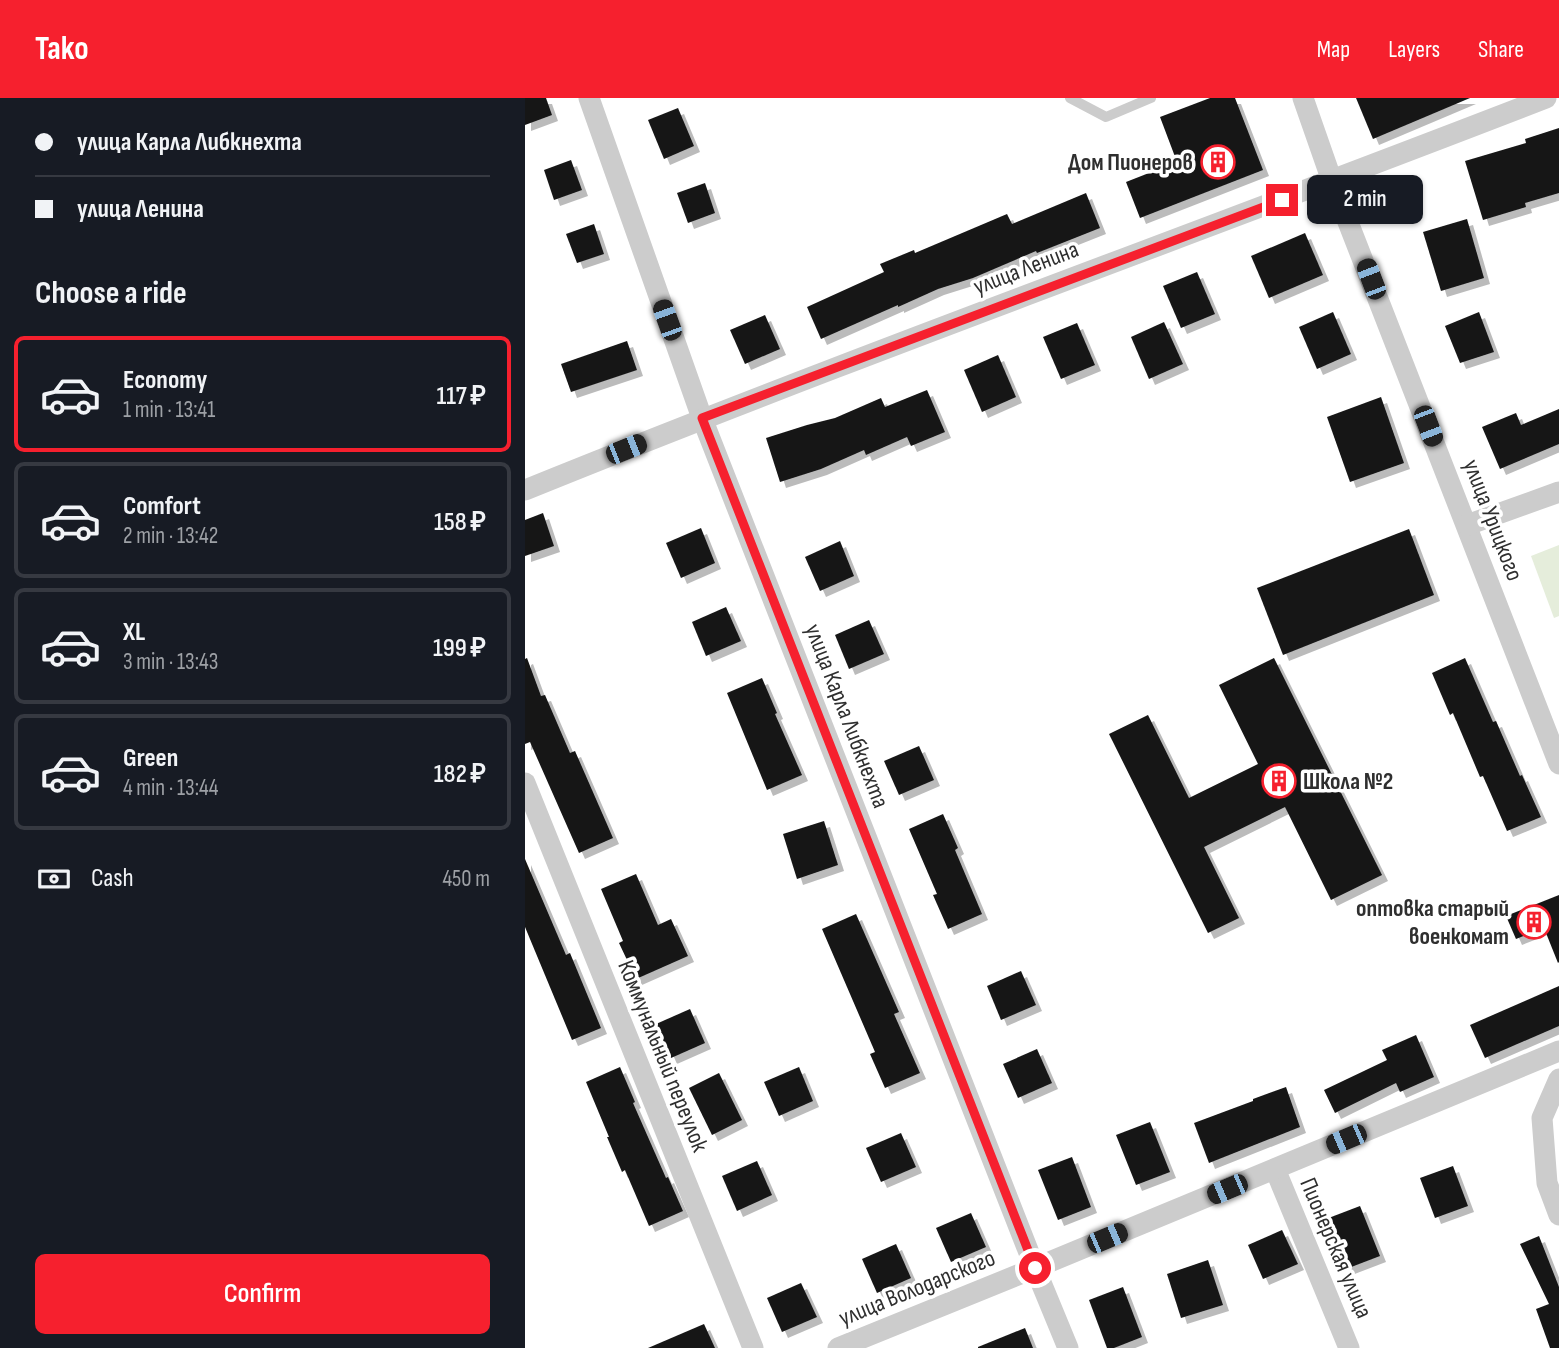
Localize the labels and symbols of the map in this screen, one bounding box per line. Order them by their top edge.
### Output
building icon: Дом Пионеров [1199,143,1237,181]
place label: Дом Пионеров [1068,148,1193,177]
callout: 2 min [1307,176,1422,224]
route end [1266,184,1298,216]
street label: улица Ленина [969,235,1083,301]
car [1354,256,1389,302]
car [650,297,685,343]
car [1411,403,1446,449]
car [603,431,650,467]
street label: улица Урицкого [1457,455,1529,585]
street label: улица Карла Либкнехта [799,620,895,812]
building icon: Школа №2 [1260,762,1298,800]
place label: Школа №2 [1303,767,1393,796]
place label: оптовка старый военкомат [1356,894,1509,951]
building icon: оптовка старый военкомат [1515,903,1553,941]
street label: Коммунальный переулок [611,956,715,1157]
car [1323,1121,1370,1157]
car [1204,1171,1251,1207]
street label: Пионерская улица [1293,1173,1379,1323]
car [1084,1220,1131,1256]
street label: улица Володарского [835,1243,999,1333]
route start [1019,1252,1051,1284]

